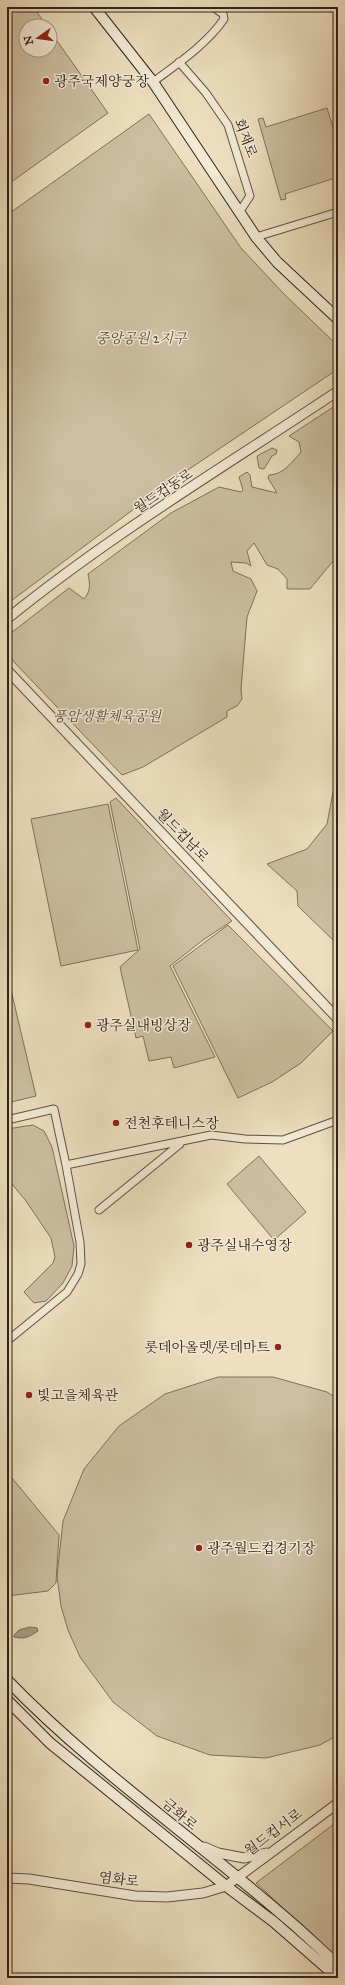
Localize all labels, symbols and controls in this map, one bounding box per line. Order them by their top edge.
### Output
north arrow [18,18,58,58]
text: N [21,34,36,46]
place label: 광주국제양궁장 [54,73,149,90]
marker: 광주국제양궁장 [41,76,51,86]
street label: 회재로 [230,116,261,161]
park label: 중앙공원 2지구 [95,330,188,347]
street label: 월드컵동로 [130,465,196,517]
park label: 풍암생활체육공원 [53,708,163,725]
street label: 월드컵남로 [153,805,213,866]
place label: 광주실내빙상장 [96,1017,191,1034]
marker: 광주실내빙상장 [83,1020,93,1030]
place label: 전천후테니스장 [124,1115,219,1132]
marker: 전천후테니스장 [111,1118,121,1128]
place label: 광주실내수영장 [197,1237,292,1254]
marker: 광주실내수영장 [184,1240,194,1250]
place label: 롯데아올렛/롯데마트 [145,1339,270,1356]
marker: 롯데아올렛/롯데마트 [273,1342,283,1352]
place label: 빛고을체육관 [37,1387,119,1404]
marker: 빛고을체육관 [24,1390,34,1400]
place label: 광주월드컵경기장 [207,1540,316,1557]
marker: 광주월드컵경기장 [194,1543,204,1553]
street label: 금화로 [159,1795,201,1834]
street label: 월드컵서로 [241,1805,306,1860]
street label: 염화로 [98,1869,141,1890]

